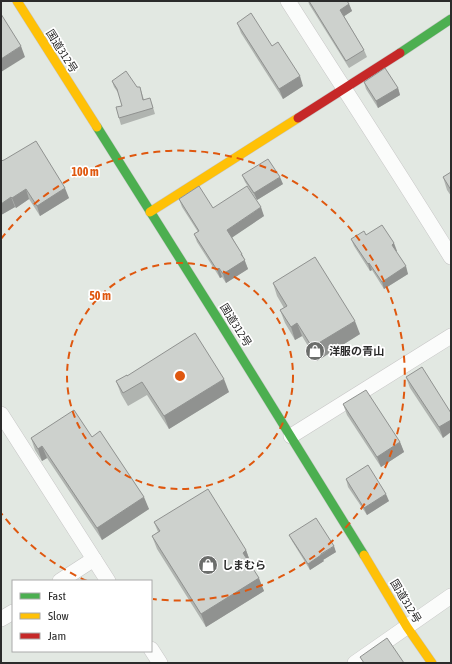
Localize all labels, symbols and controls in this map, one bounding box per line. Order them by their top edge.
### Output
street label: 国道312号 [44,27,80,75]
text: 100 m [71,165,99,179]
text: 50 m [89,289,111,303]
street label: 国道312号 [218,301,254,349]
shop icon: 洋服の青山 [304,340,326,362]
place label: 洋服の青山 [329,345,384,357]
centre of rings [173,369,187,383]
shop icon: しまむら [197,554,219,576]
place label: しまむら [222,559,266,571]
street label: 国道312号 [388,577,424,625]
legend [12,580,152,652]
text: Fast [48,589,66,603]
text: Slow [48,609,69,623]
text: Jam [48,629,66,643]

